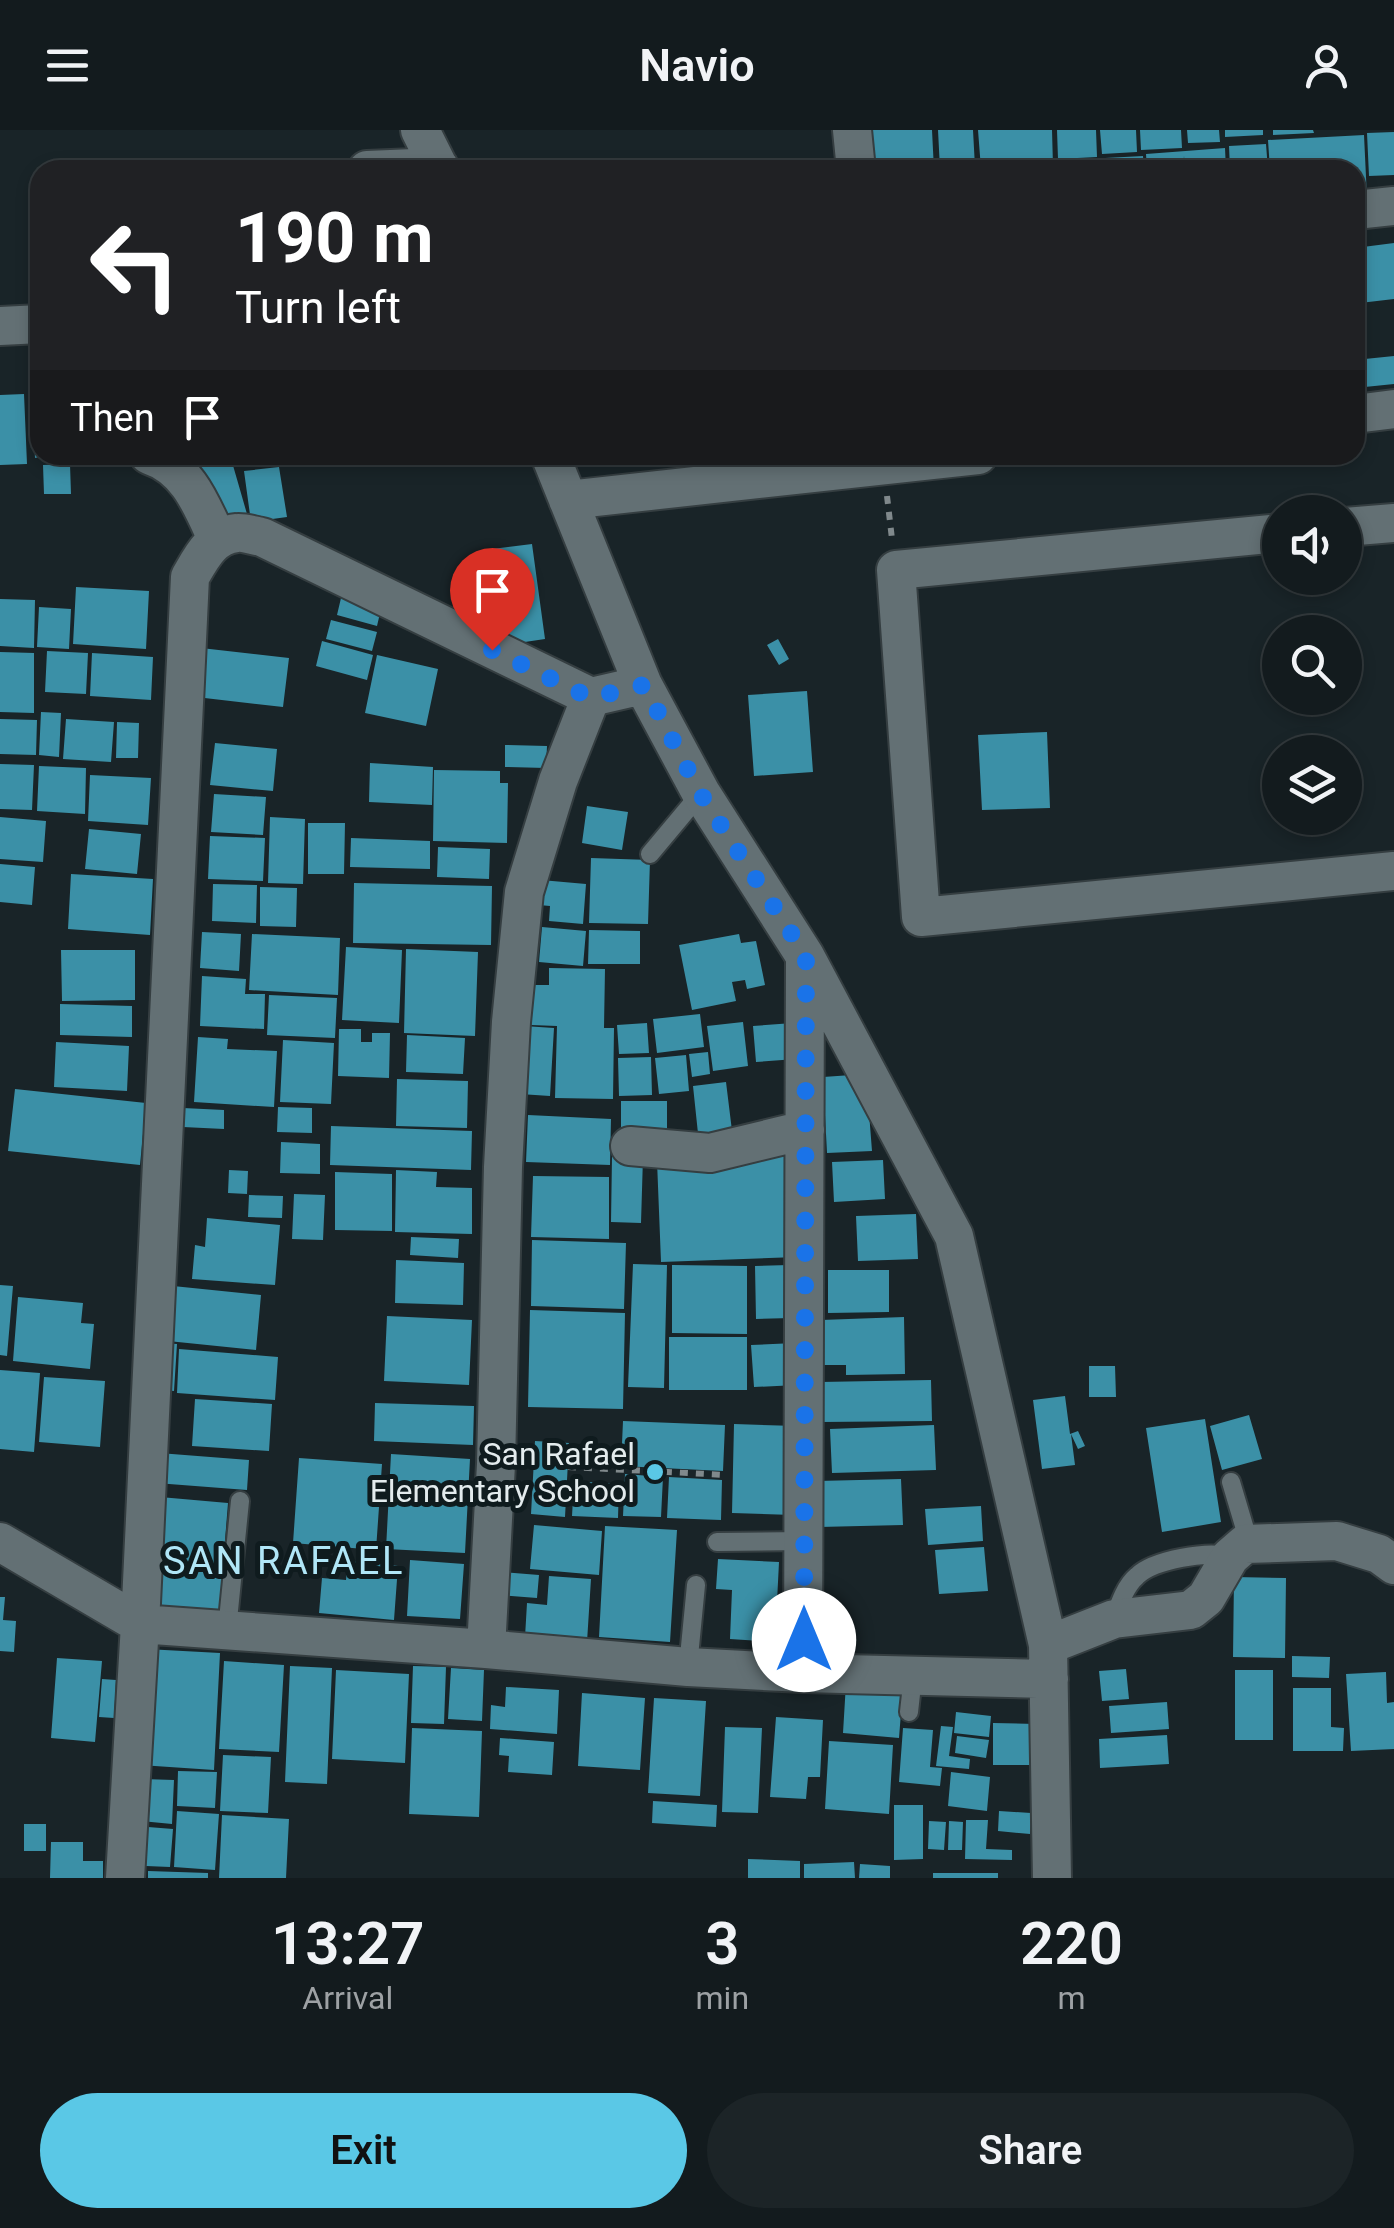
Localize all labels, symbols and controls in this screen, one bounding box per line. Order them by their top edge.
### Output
icon: menu [40,38,95,93]
icon: person [1299,38,1354,93]
text: Navio [639,39,755,92]
text: 190 m [235,197,434,279]
icon: left [70,200,200,330]
text: Turn left [235,281,401,334]
icon: arrive [175,390,230,445]
text: Then [70,396,155,440]
map controls [1262,495,1362,835]
button: sound [1262,495,1362,595]
pin [450,548,535,651]
icon: arrive [465,563,520,618]
button: search [1262,615,1362,715]
button: layers [1262,735,1362,835]
place label: San Rafael Elementary School [370,1435,635,1510]
marker: San Rafael Elementary School [644,1461,666,1483]
district label: SAN RAFAEL [163,1539,405,1583]
position arrow [752,1588,856,1692]
text: 13:27 [271,1908,425,1979]
text: 3 [705,1908,739,1979]
text: 220 [1020,1908,1123,1979]
text: Arrival [302,1979,393,2017]
text: min [696,1979,749,2017]
text: m [1057,1979,1086,2017]
button: Exit [40,2093,687,2208]
button: Share [707,2093,1354,2208]

